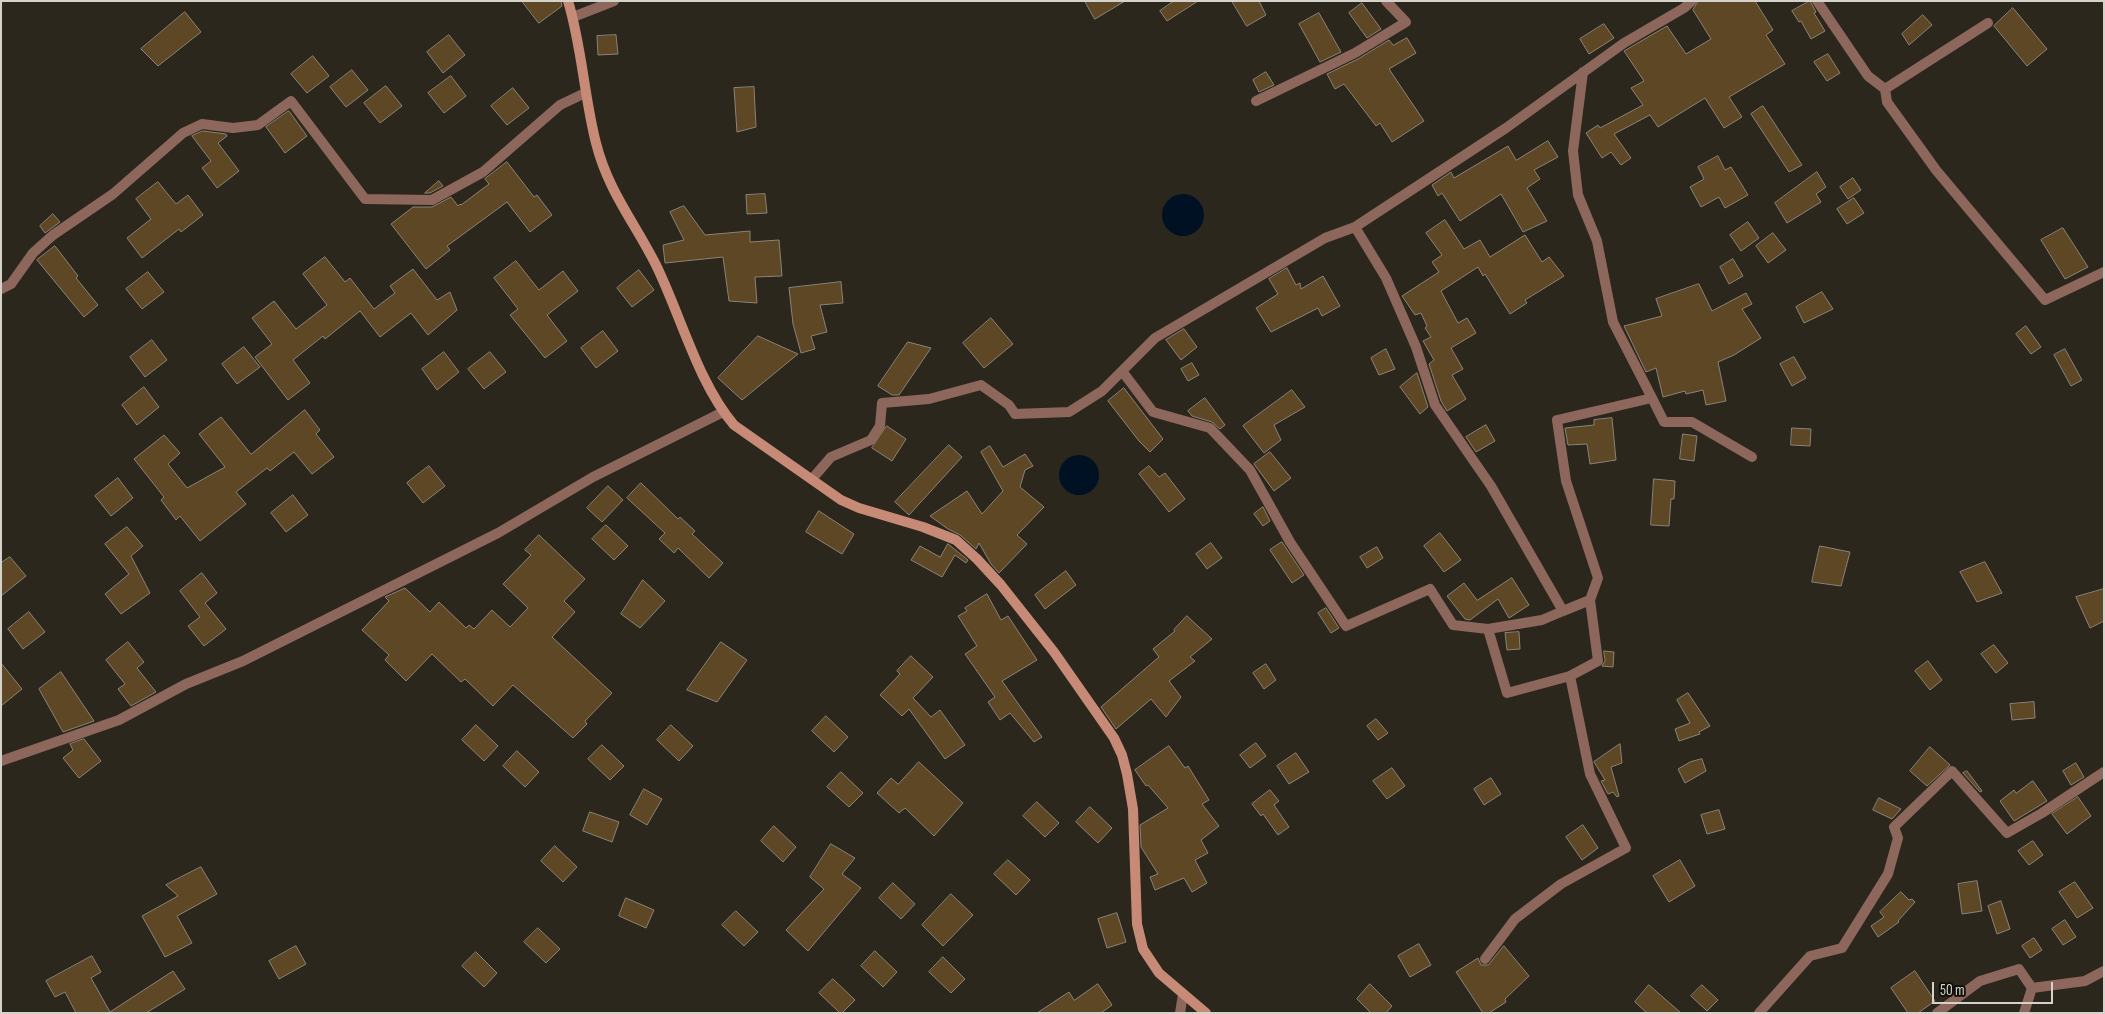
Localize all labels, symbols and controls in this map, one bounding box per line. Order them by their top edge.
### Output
scale bar [1935,972,2056,1004]
text: 50 m [1940,981,1965,1000]

